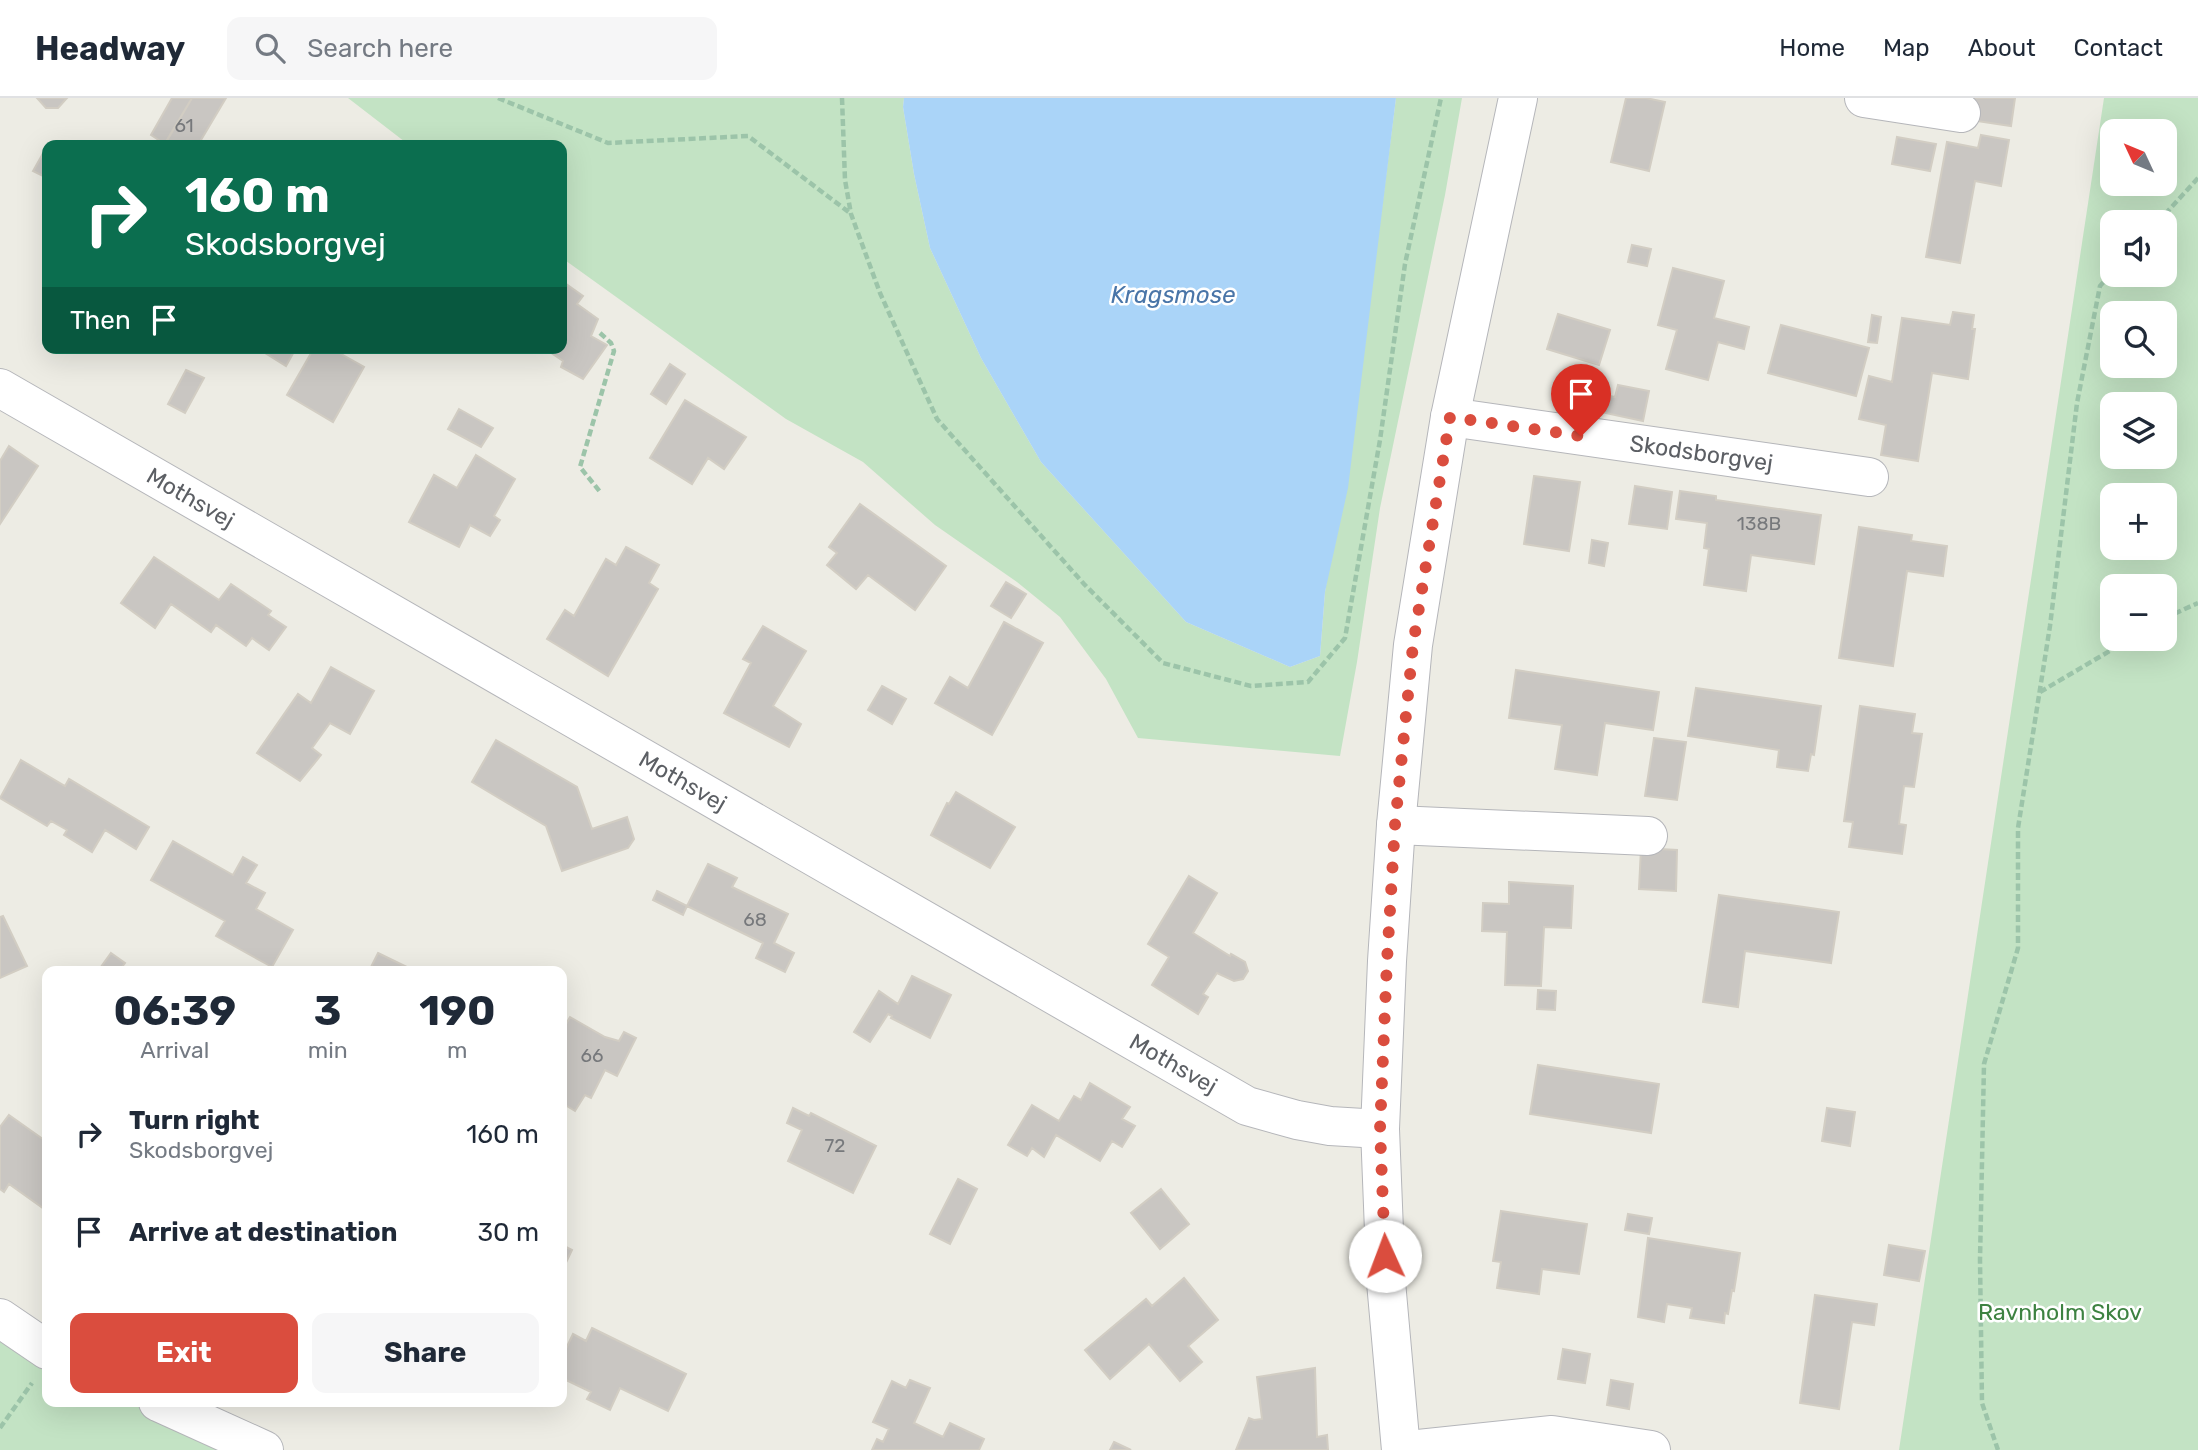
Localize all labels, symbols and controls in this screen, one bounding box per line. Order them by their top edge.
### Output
search box [227,17,717,80]
text: Headway [35,29,185,68]
icon: search [251,29,289,67]
text: Search here [307,33,453,64]
text: Home [1779,34,1845,62]
text: Map [1883,34,1930,62]
text: About [1968,34,2036,62]
text: Contact [2074,34,2163,62]
house number: 61 [174,114,194,137]
north arrow [2100,119,2177,196]
map controls [2100,119,2177,651]
text: 160 m [185,166,330,224]
icon: right [70,168,161,259]
button: sound [2100,210,2177,287]
text: Skodsborgvej [185,225,386,263]
water label: Kragsmose [1111,281,1235,309]
icon: arrive [145,301,183,339]
button: search [2100,301,2177,378]
text: Then [70,305,131,336]
pin [1551,364,1611,436]
icon: arrive [1562,375,1600,413]
button: layers [2100,392,2177,469]
street label: Skodsborgvej [1628,429,1775,477]
street label: Mothsvej [142,462,240,534]
button: + [2100,483,2177,560]
house number: 138B [1737,512,1781,535]
button: − [2100,574,2177,651]
street label: Mothsvej [634,745,732,817]
house number: 68 [743,908,767,931]
text: 06:39 [113,986,236,1036]
text: 3 [314,986,342,1036]
text: 190 [419,986,496,1036]
street label: Mothsvej [1124,1027,1222,1100]
text: Arrival [140,1036,209,1064]
text: min [308,1036,348,1064]
text: m [447,1036,468,1064]
house number: 66 [581,1044,603,1067]
text: Turn right [129,1105,259,1136]
icon: right [70,1115,108,1153]
text: 160 m [466,1119,539,1150]
house number: 72 [825,1134,845,1157]
text: Skodsborgvej [129,1136,273,1164]
icon: arrive [70,1213,108,1251]
text: Arrive at destination [129,1217,397,1248]
text: 30 m [477,1217,539,1248]
position arrow [1348,1219,1422,1293]
park label: Ravnholm Skov [1978,1298,2142,1326]
button: Exit [70,1313,298,1393]
button: Share [312,1313,539,1393]

